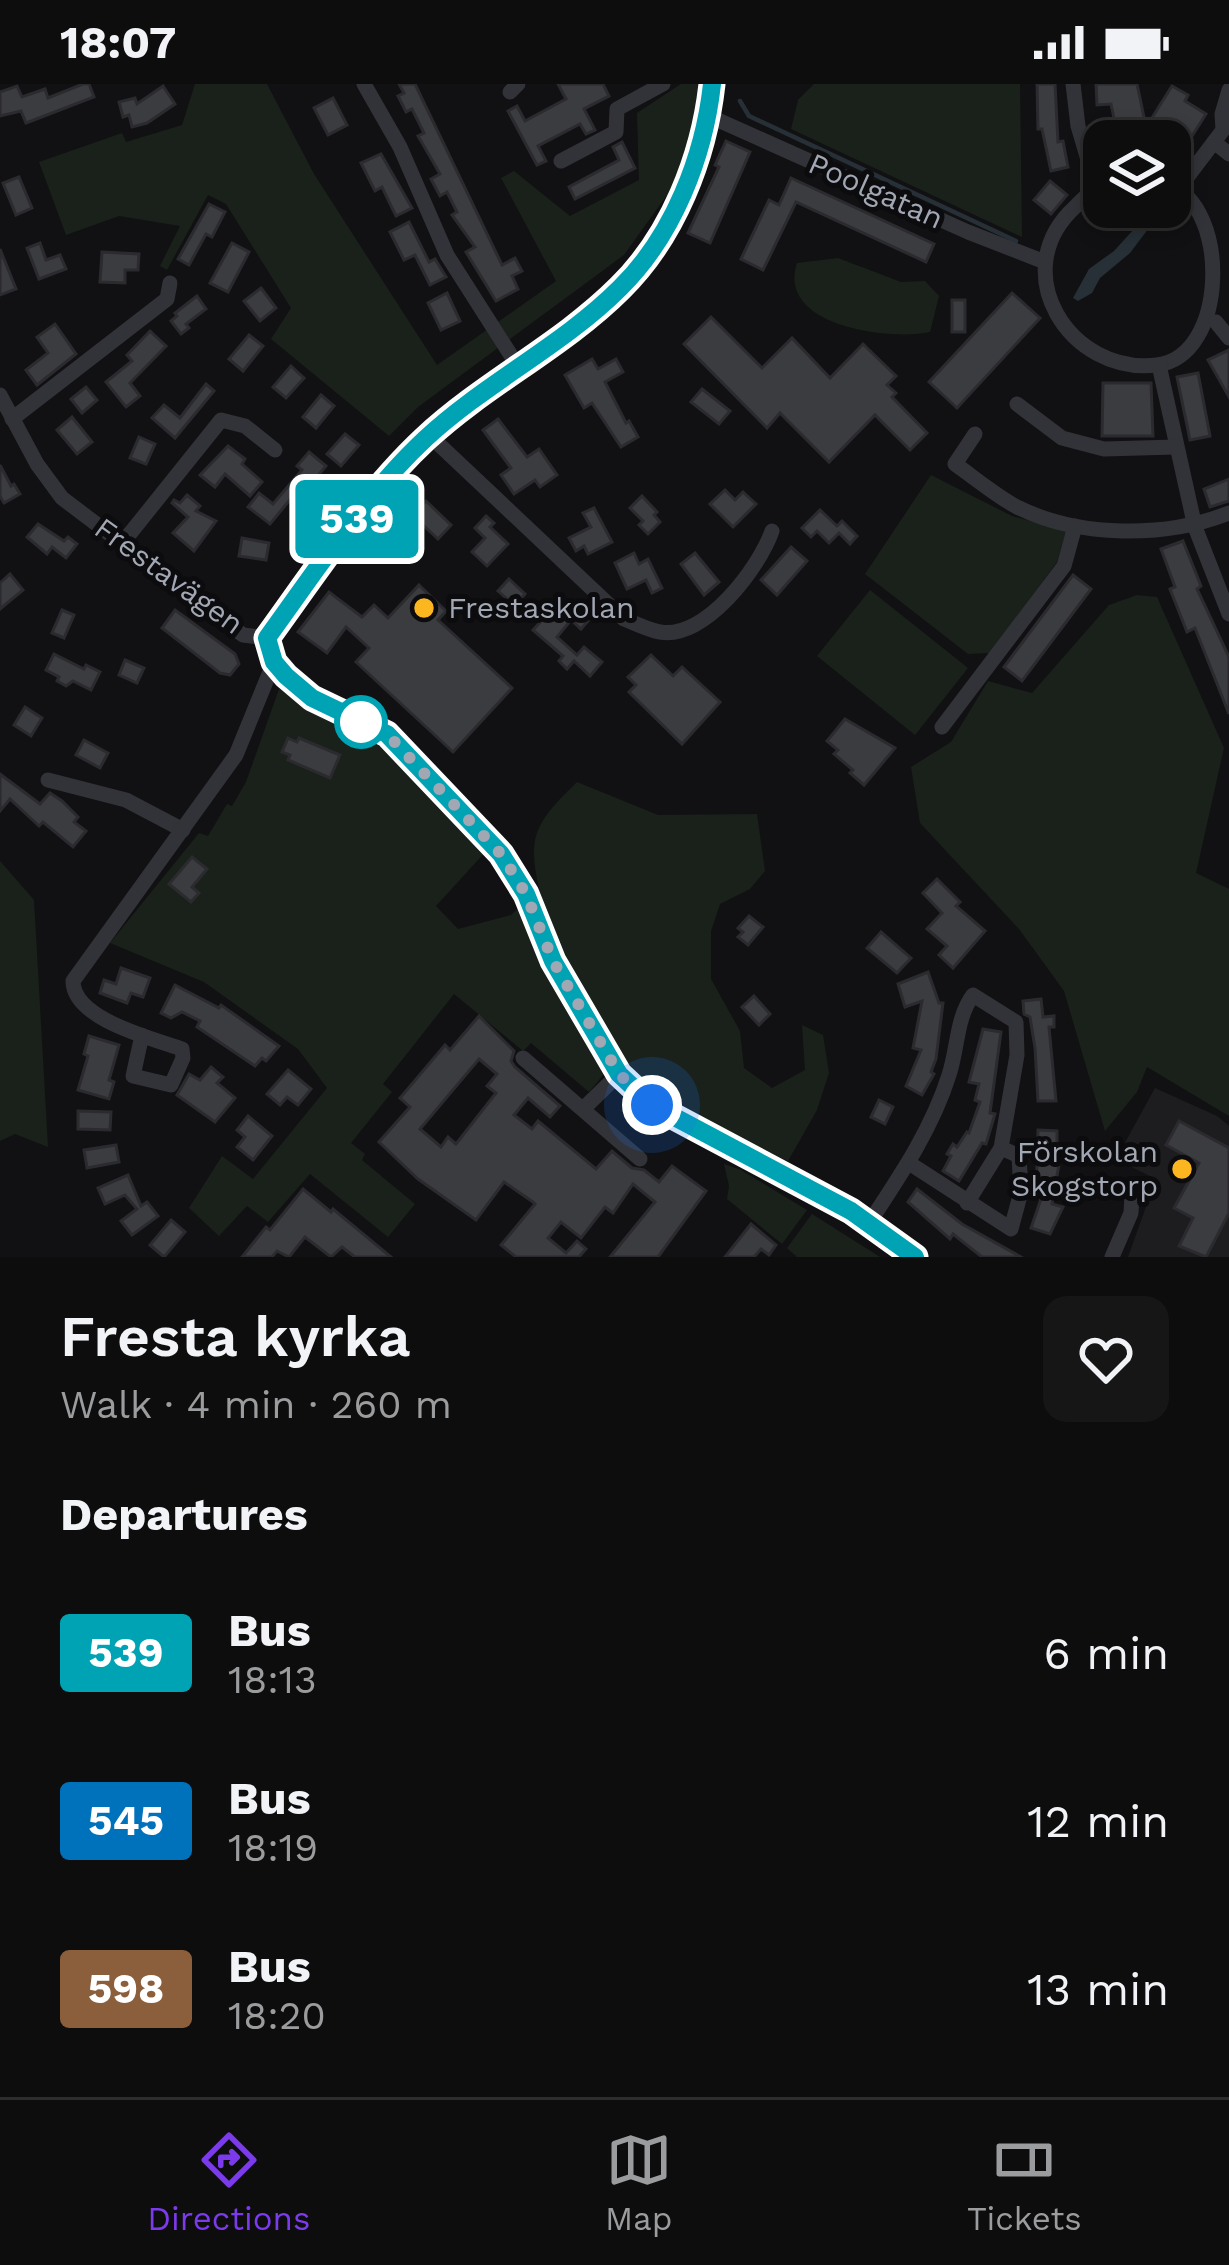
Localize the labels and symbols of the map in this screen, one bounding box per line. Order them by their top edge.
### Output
street label: Poolgatan [803,145,949,236]
line badge: 539 [288,480,426,558]
street label: Frestavägen [88,510,250,641]
place label: Frestaskolan [448,590,635,625]
marker: Frestaskolan [411,595,437,621]
unlabelled marker [336,697,386,747]
your location [622,1075,682,1135]
place label: Förskolan Skogstorp [1011,1134,1158,1203]
marker: Förskolan Skogstorp [1169,1156,1195,1182]

